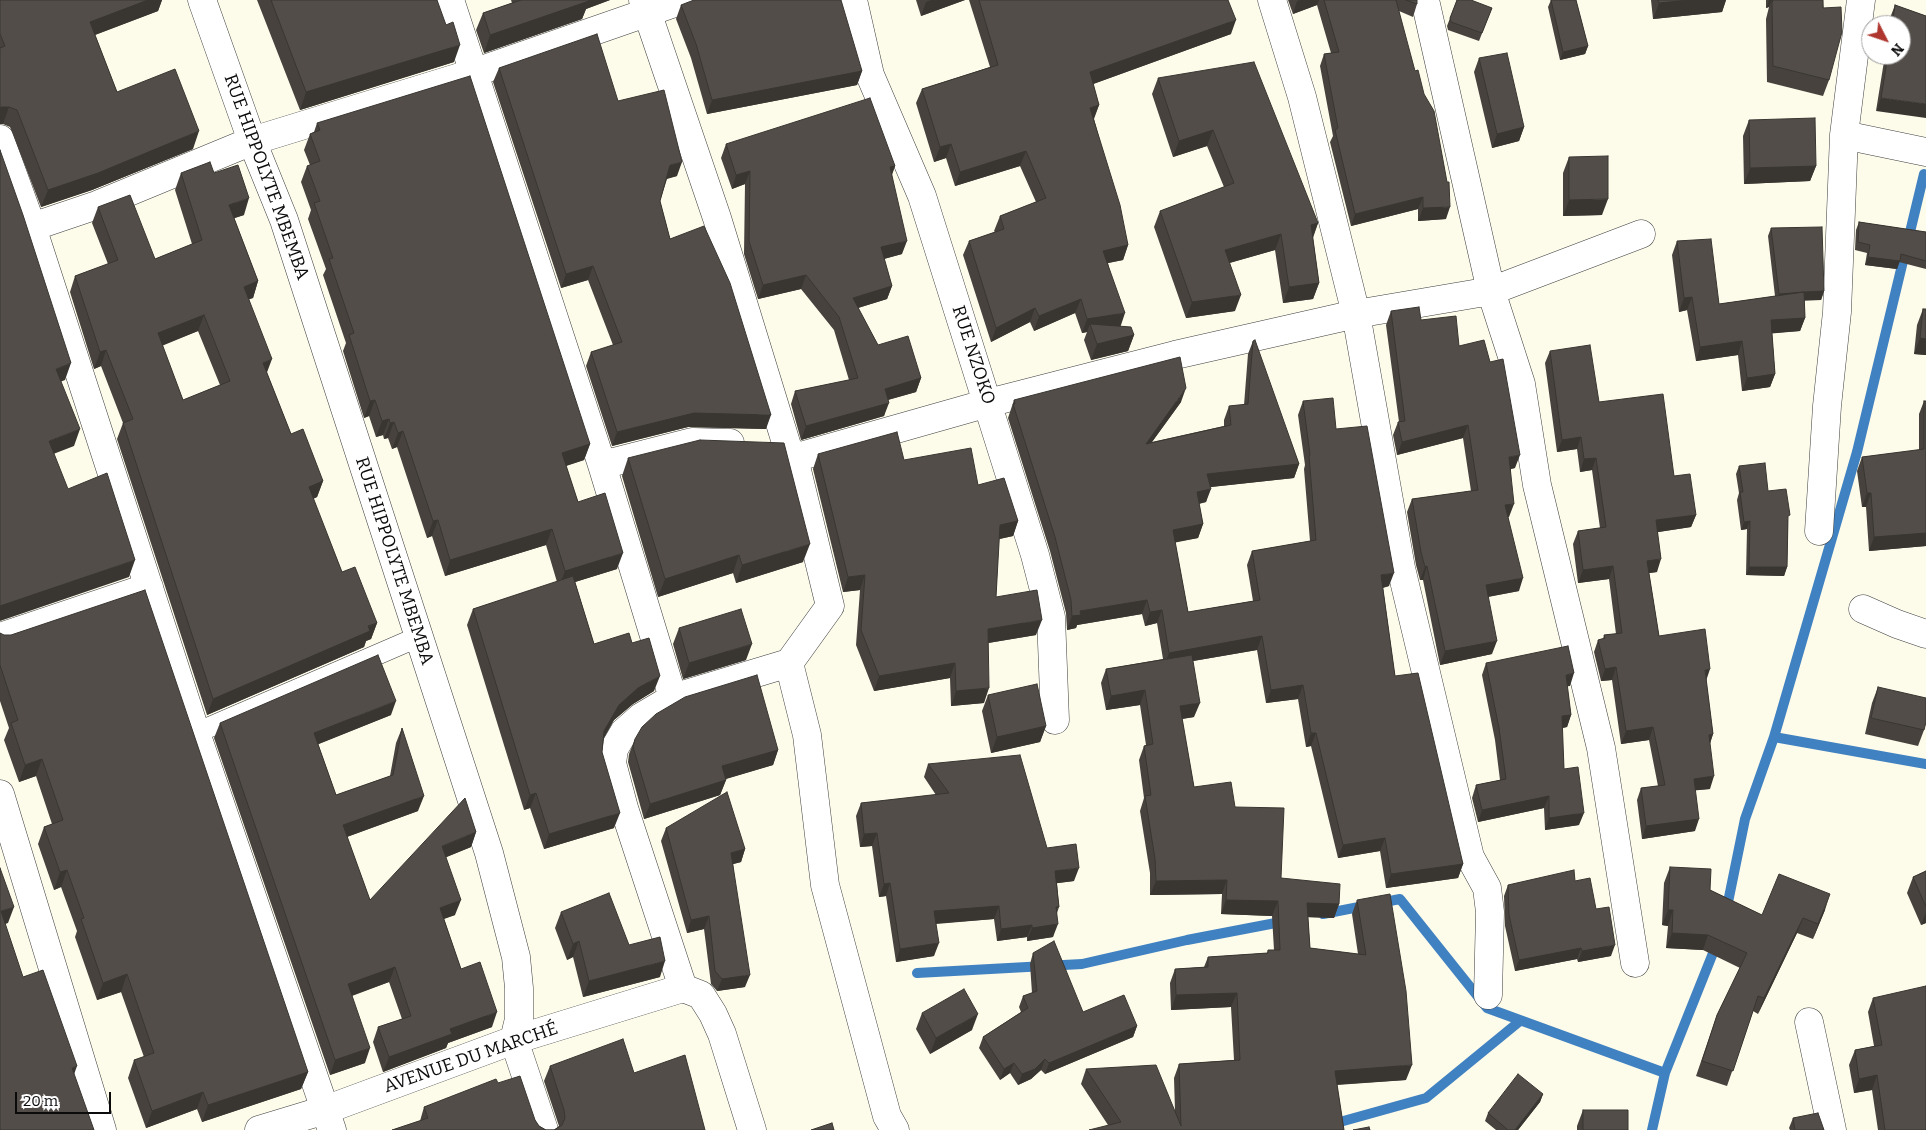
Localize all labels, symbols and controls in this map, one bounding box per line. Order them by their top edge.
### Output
north arrow [1861,15,1911,65]
text: N [1887,40,1907,59]
street label: RUE HIPPOLYTE MBEMBA [219,71,313,283]
street label: RUE NZOKO [947,303,999,407]
street label: RUE HIPPOLYTE MBEMBA [350,454,438,668]
street label: AVENUE DU MARCHÉ [381,1018,561,1098]
scale bar [18,1082,114,1114]
text: 20 m [23,1092,58,1110]

